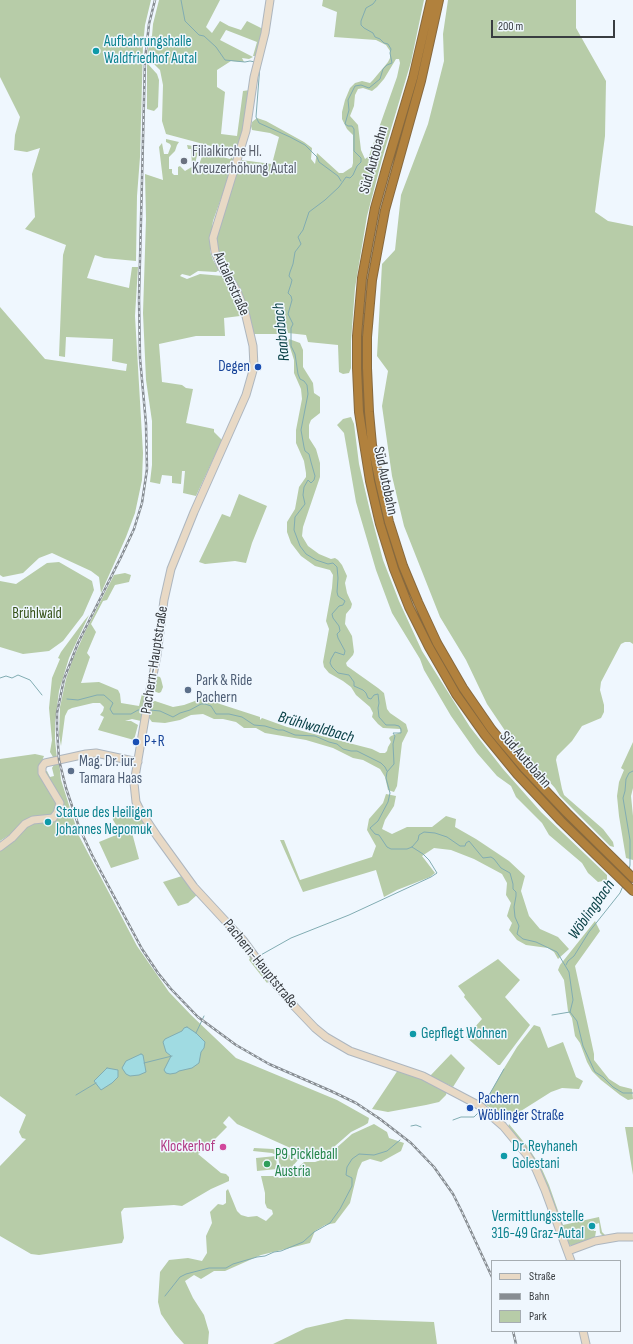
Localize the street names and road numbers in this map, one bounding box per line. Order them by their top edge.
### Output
street label: Süd Autobahn [356,124,392,196]
street label: Autalerstraße [209,249,253,319]
street label: Süd Autobahn [369,445,401,517]
street label: Pachern-Hauptstraße [138,605,172,715]
street label: Süd Autobahn [495,728,555,792]
street label: Pachern-Hauptstraße [219,916,301,1012]

